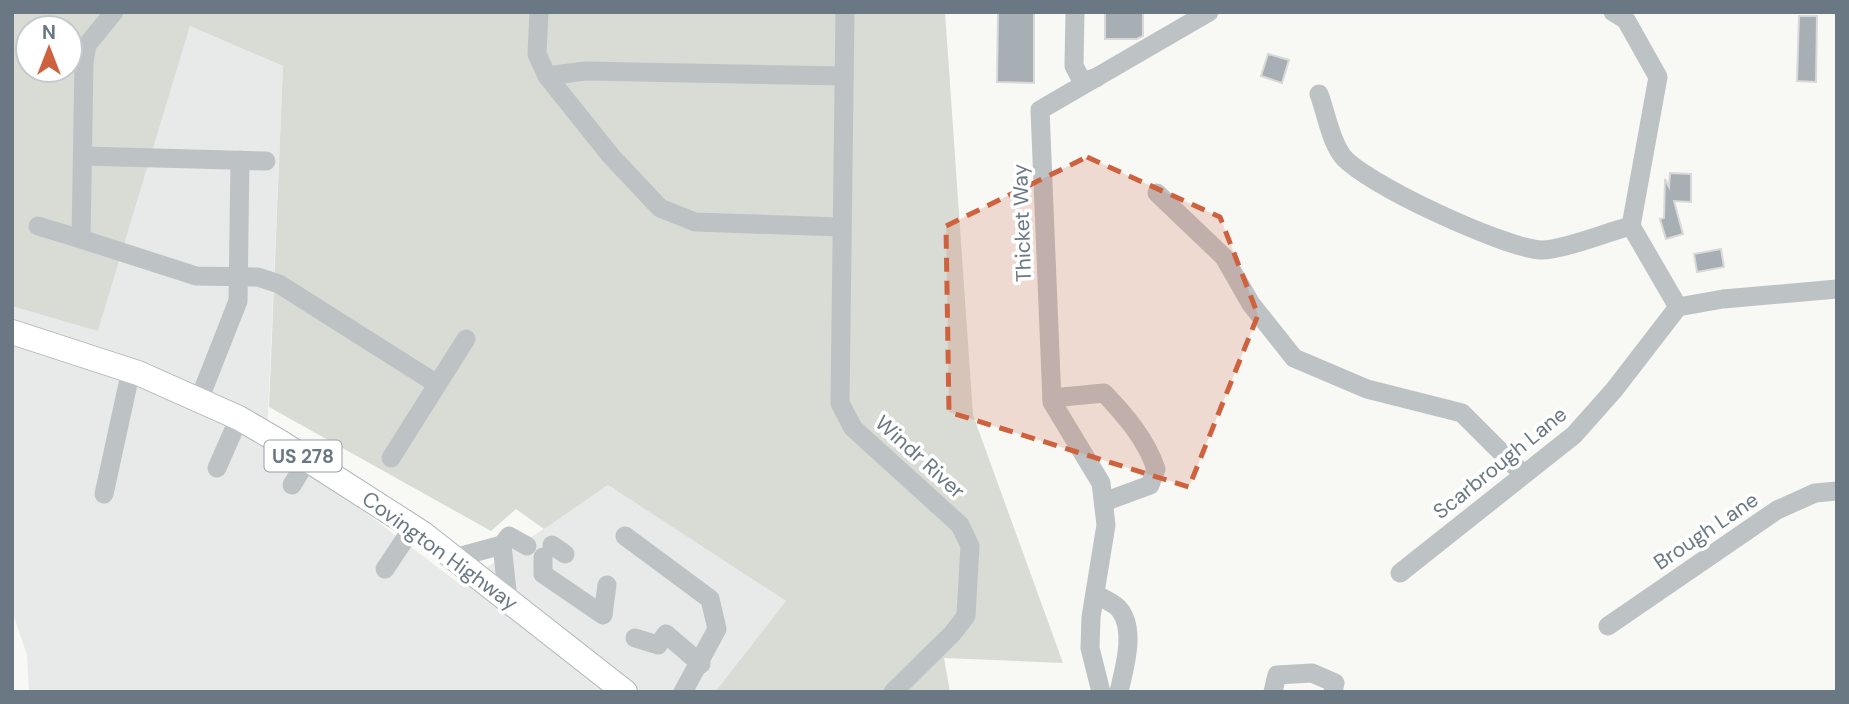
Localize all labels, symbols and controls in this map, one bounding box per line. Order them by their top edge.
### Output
north arrow [14,14,84,84]
text: N [42,20,56,45]
street label: Thicket Way [1006,163,1038,283]
street label: Scarbrough Lane [1427,400,1573,526]
street label: Windr River [869,409,971,505]
road number: US 278 [264,440,342,471]
street label: Covington Highway [356,485,524,617]
street label: Brough Lane [1648,486,1764,576]

